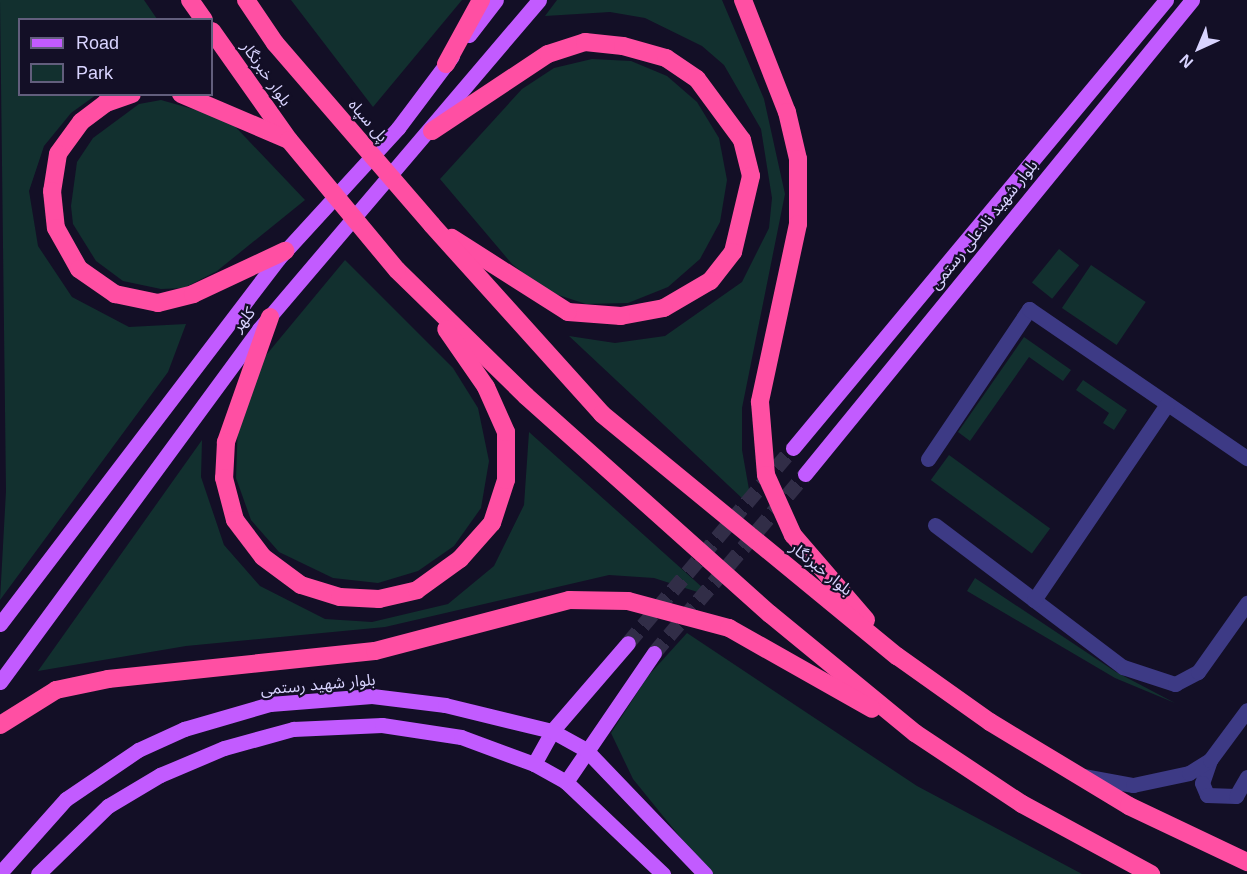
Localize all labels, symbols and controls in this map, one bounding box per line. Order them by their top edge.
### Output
legend [18,18,213,96]
north arrow [1169,18,1229,78]
text: Road [76,33,119,53]
street label: بلوار خبرنگار [237,38,295,110]
text: N [1176,51,1196,71]
text: Park [76,63,113,83]
street label: پل سپاه [344,96,392,146]
street label: بلوار شهید نادعلی رستمی [926,156,1042,294]
street label: کلهر [228,304,260,336]
street label: بلوار خبرنگار [786,538,856,600]
street label: بلوار شهید رستمی [260,670,376,700]

